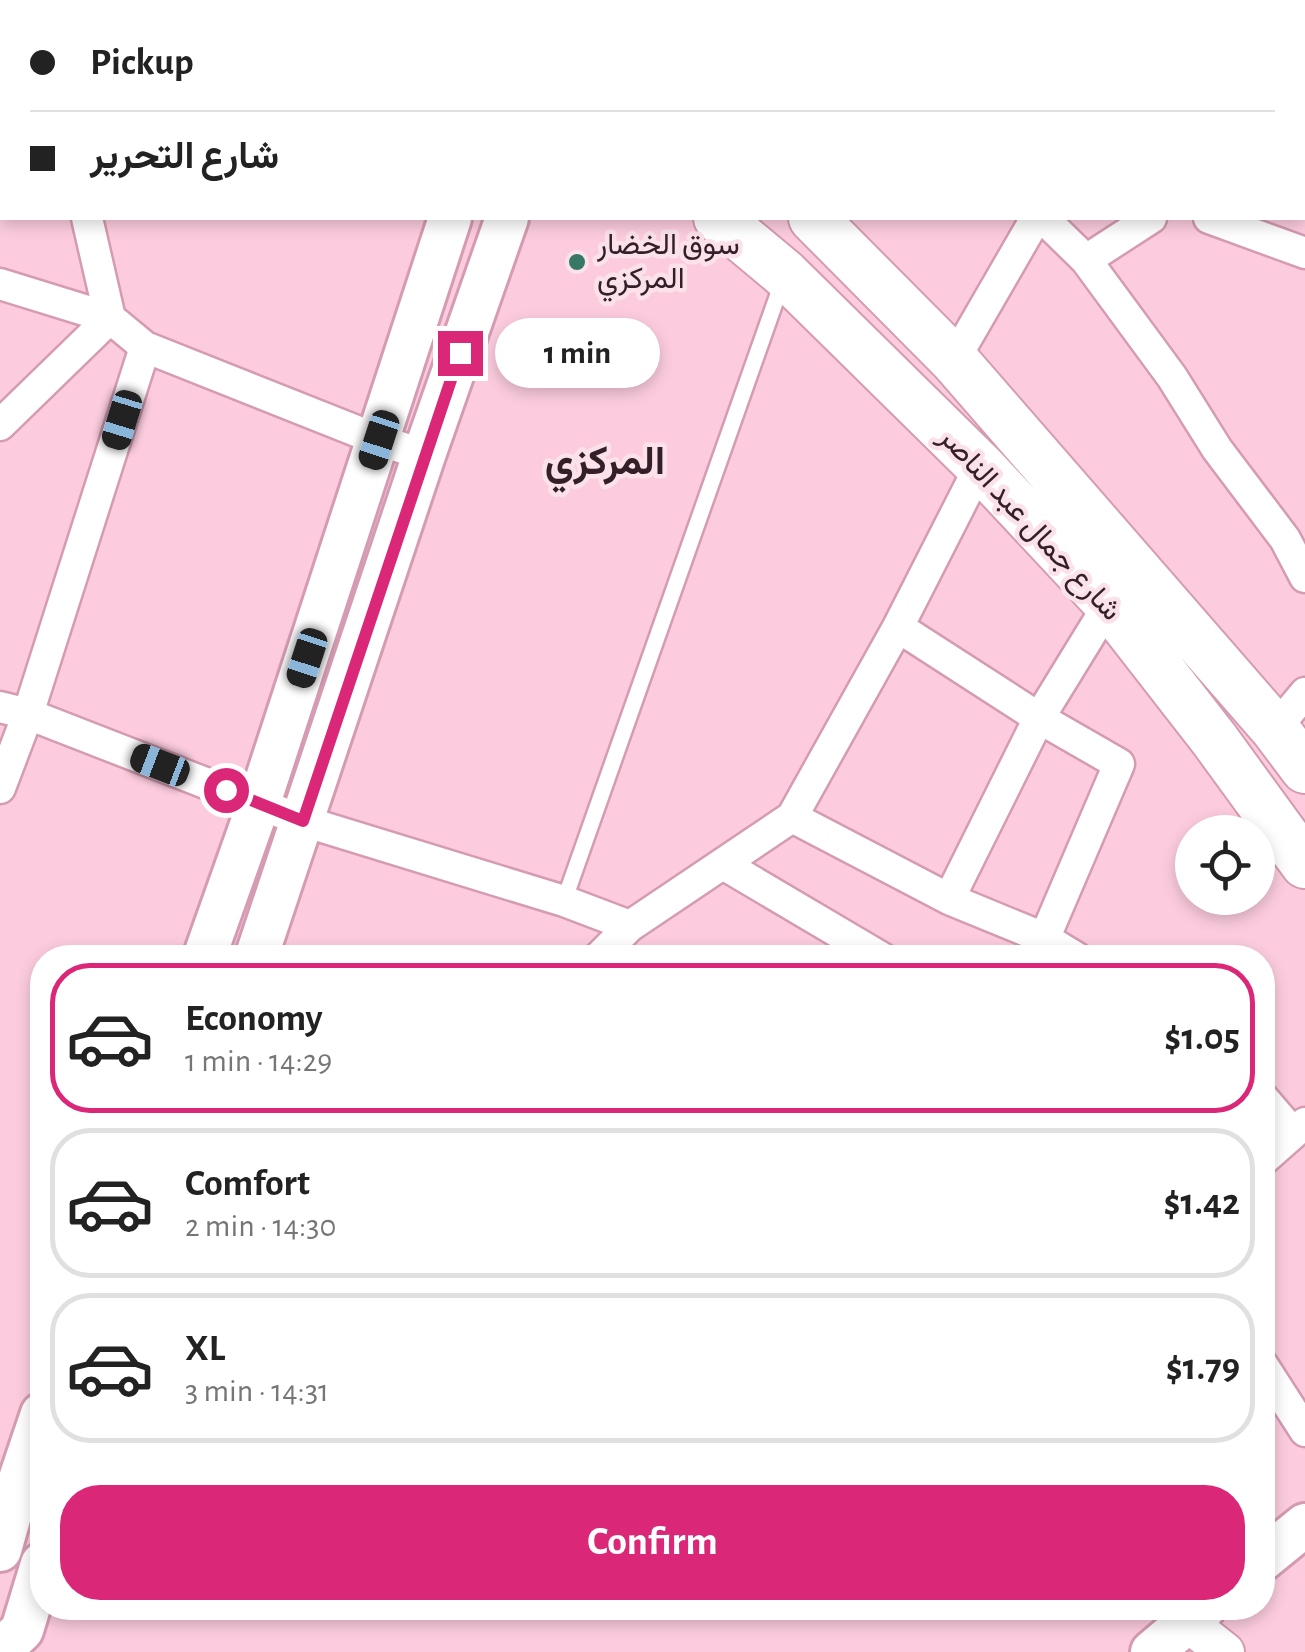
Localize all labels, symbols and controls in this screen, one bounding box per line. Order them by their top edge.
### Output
text: Pickup [90,44,194,82]
text: شارع التحرير [90,138,279,176]
place label: سوق الخضار المركزي [596,230,740,302]
marker: سوق الخضار المركزي [566,251,588,273]
callout: 1 min [495,318,660,388]
route end [438,331,483,376]
text: 1 min [544,337,611,369]
car [99,387,145,453]
car [355,407,403,473]
street label: شارع جمال عبد الناصر [930,421,1127,629]
district label: المركزي [545,442,665,493]
car [283,625,331,691]
car [127,740,193,790]
route start [204,768,249,813]
map controls [1175,815,1275,915]
button: locate [1175,815,1275,915]
icon: car [65,993,155,1083]
text: Economy [185,1000,323,1038]
text: $1.05 [1164,1019,1240,1057]
text: 1 min · 14:29 [185,1045,332,1077]
icon: car [65,1158,155,1248]
text: Comfort [185,1165,310,1203]
text: $1.42 [1164,1184,1240,1222]
text: 2 min · 14:30 [185,1210,336,1242]
icon: car [65,1323,155,1413]
text: XL [185,1330,225,1368]
text: $1.79 [1166,1349,1240,1387]
text: 3 min · 14:31 [185,1375,329,1407]
button: Confirm [60,1485,1245,1600]

